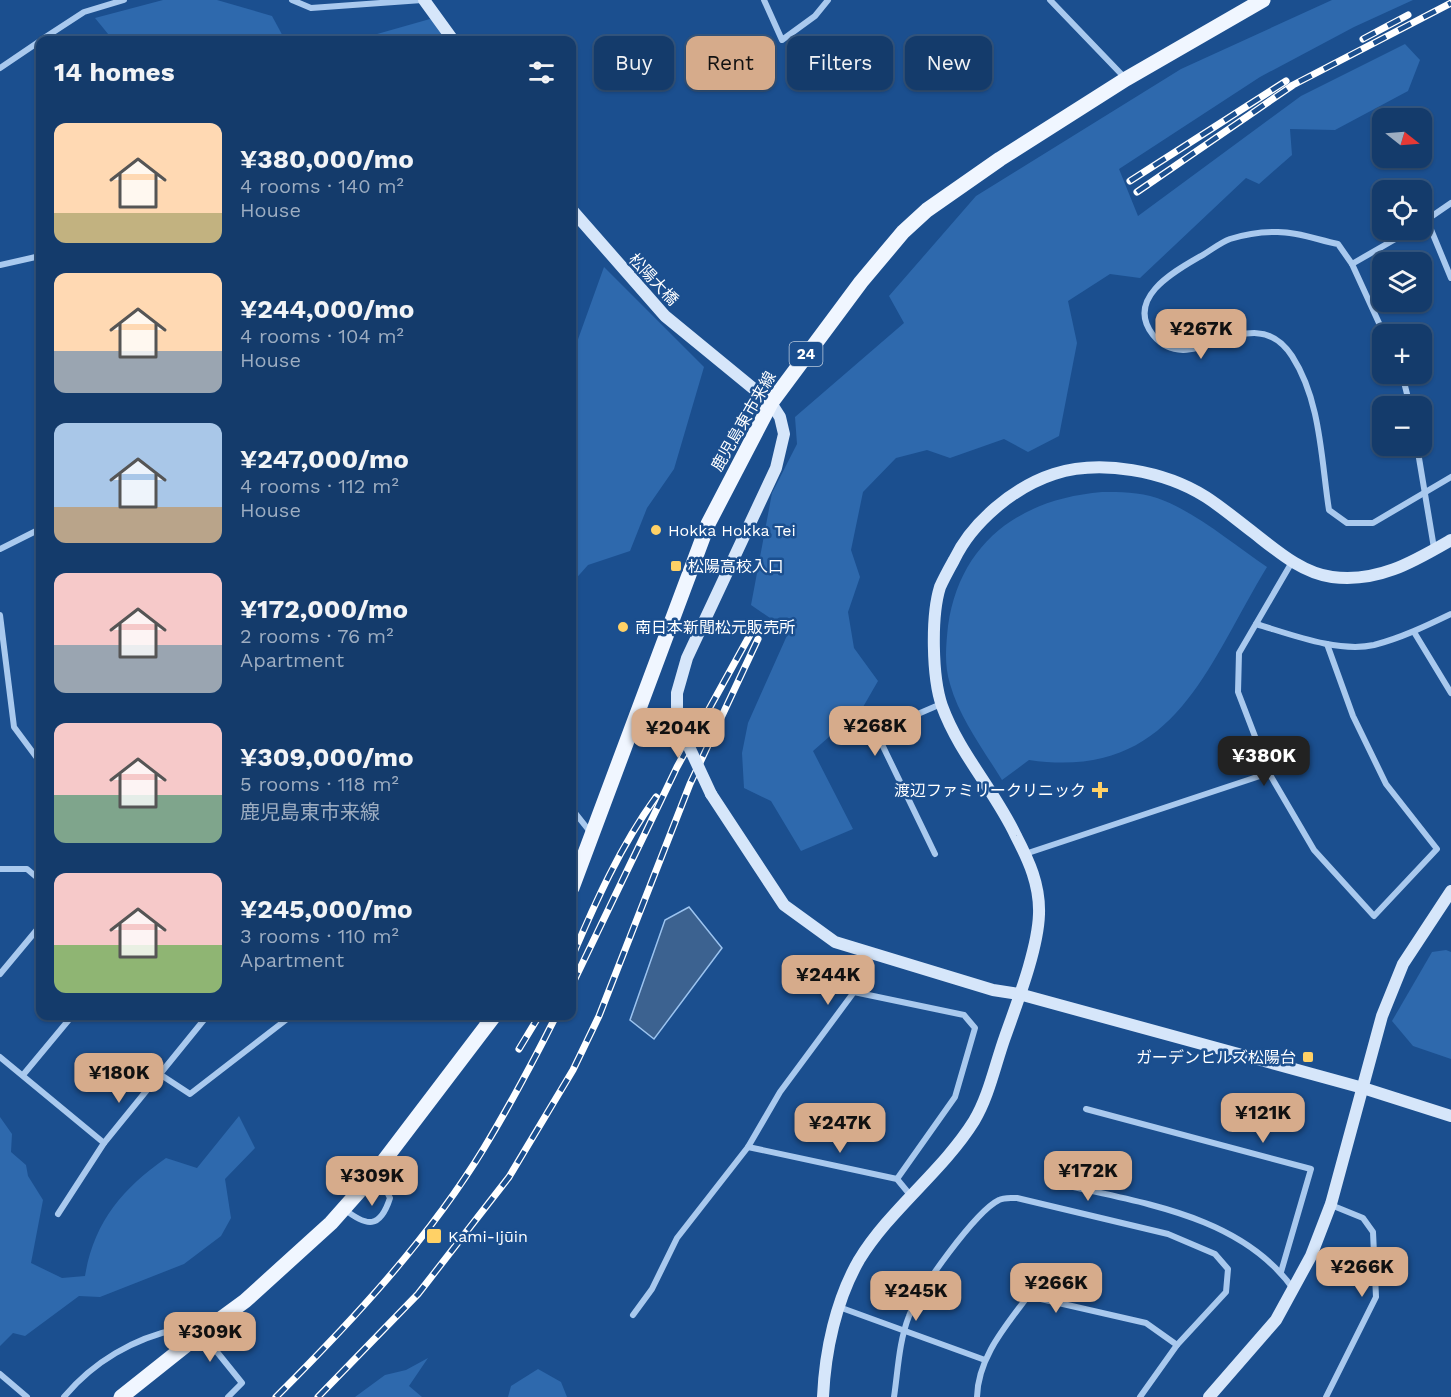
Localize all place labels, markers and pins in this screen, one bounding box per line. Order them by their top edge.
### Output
pin: ¥267K [1159,309,1243,360]
place label: Hokka Hokka Tei [668,521,796,540]
marker: Hokka Hokka Tei [649,523,663,537]
place label: 松陽高校入口 [688,557,784,576]
marker: 松陽高校入口 [669,559,683,573]
place label: 南日本新聞松元販売所 [635,618,795,637]
marker: 南日本新聞松元販売所 [616,620,630,634]
pin: ¥268K [833,706,917,757]
pin: ¥204K [636,708,720,759]
pin: ¥380K [1222,736,1306,787]
place label: 渡辺ファミリークリニック [894,781,1086,800]
marker: 渡辺ファミリークリニック [1091,781,1109,799]
pin: ¥244K [786,955,870,1006]
place label: ガーデンヒルズ松陽台 [1136,1048,1296,1067]
marker: ガーデンヒルズ松陽台 [1301,1050,1315,1064]
pin: ¥180K [77,1053,161,1104]
pin: ¥121K [1221,1093,1305,1144]
pin: ¥247K [798,1103,882,1154]
pin: ¥172K [1046,1151,1130,1202]
pin: ¥309K [330,1156,414,1207]
marker: Kami-Ijūin [425,1227,443,1245]
place label: Kami-Ijūin [448,1227,528,1246]
pin: ¥266K [1320,1247,1404,1298]
pin: ¥266K [1014,1263,1098,1314]
pin: ¥245K [874,1271,958,1322]
pin: ¥309K [168,1312,252,1363]

